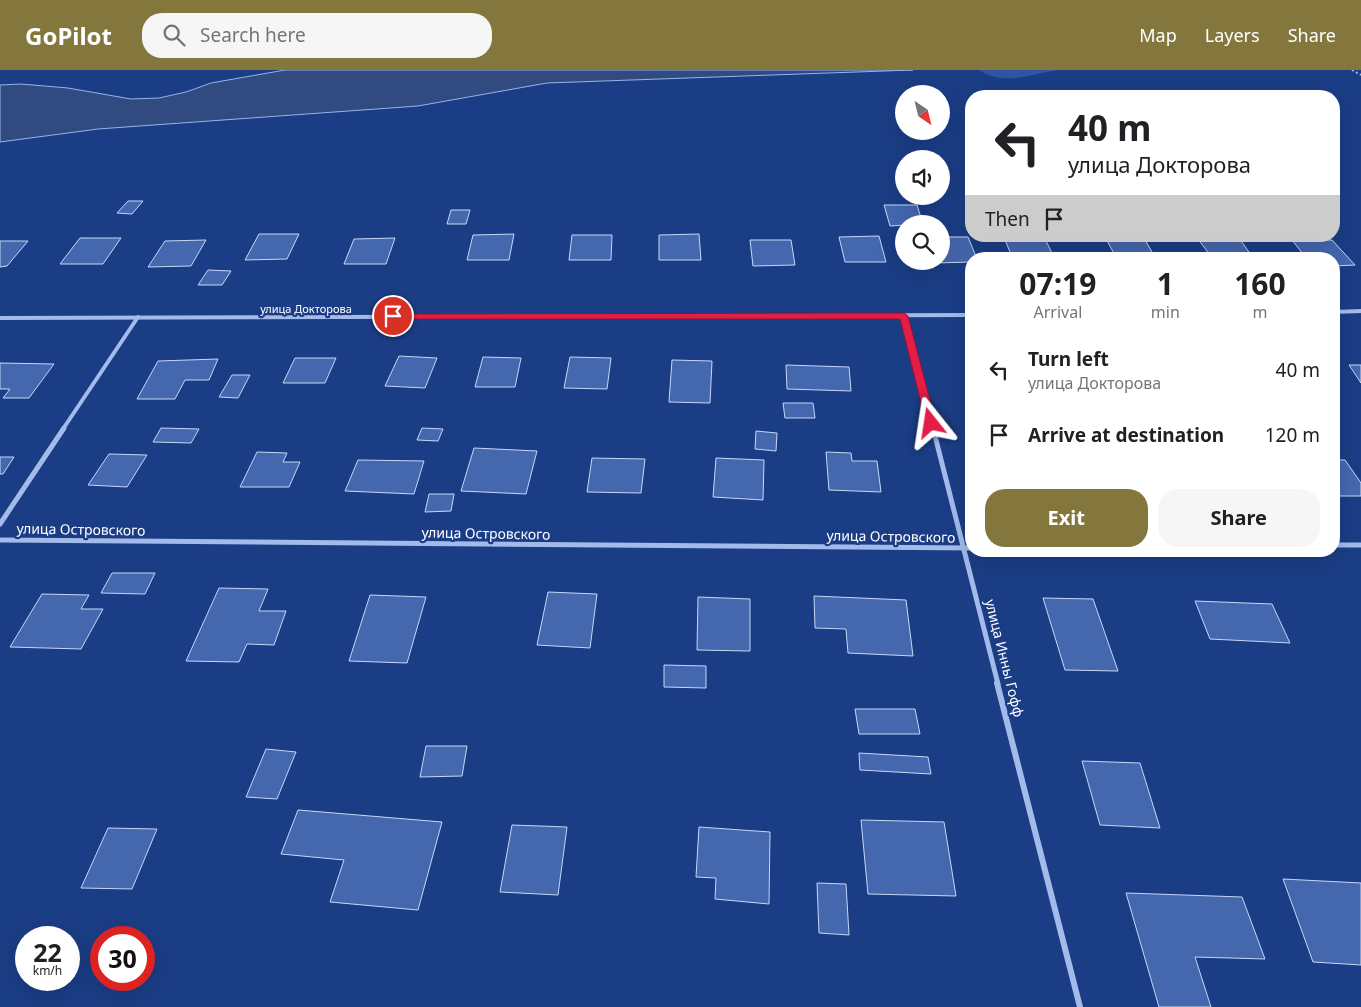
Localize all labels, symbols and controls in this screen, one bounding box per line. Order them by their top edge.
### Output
search box [142,13,492,58]
text: GoPilot [25,19,112,52]
icon: search [160,21,188,49]
text: Search here [200,22,306,48]
text: Map [1139,23,1177,47]
text: Layers [1205,23,1260,47]
text: Share [1288,23,1336,47]
north arrow [895,85,950,140]
map controls [895,85,950,270]
text: 40 m [1068,104,1151,151]
icon: left [985,110,1050,175]
text: улица Докторова [1068,149,1251,179]
button: sound [895,150,950,205]
icon: arrive [1040,205,1068,233]
text: Then [985,206,1030,232]
button: search [895,215,950,270]
text: 07:19 [1019,263,1096,304]
text: 1 [1157,263,1174,304]
text: 160 [1234,263,1286,304]
pin [372,295,414,337]
street label: улица Докторова [260,301,352,316]
text: Arrival [1033,301,1082,323]
text: min [1151,301,1180,323]
text: m [1252,301,1267,323]
icon: arrive [379,302,407,330]
text: Turn left [1028,346,1109,372]
icon: left [985,356,1013,384]
text: 40 m [1276,357,1320,383]
text: улица Докторова [1028,372,1161,394]
position arrow [904,396,956,448]
icon: arrive [985,421,1013,449]
text: Arrive at destination [1028,422,1224,448]
text: 120 m [1265,422,1320,448]
button: Exit [985,489,1148,547]
button: Share [1158,489,1320,547]
street label: улица Островского [16,518,146,540]
street label: улица Островского [421,522,551,544]
street label: улица Островского [826,525,956,547]
street label: улица Инны Гофф [981,597,1029,719]
speed limit sign: 30 [90,926,155,991]
text: 22 [33,935,62,969]
text: km/h [33,962,62,979]

